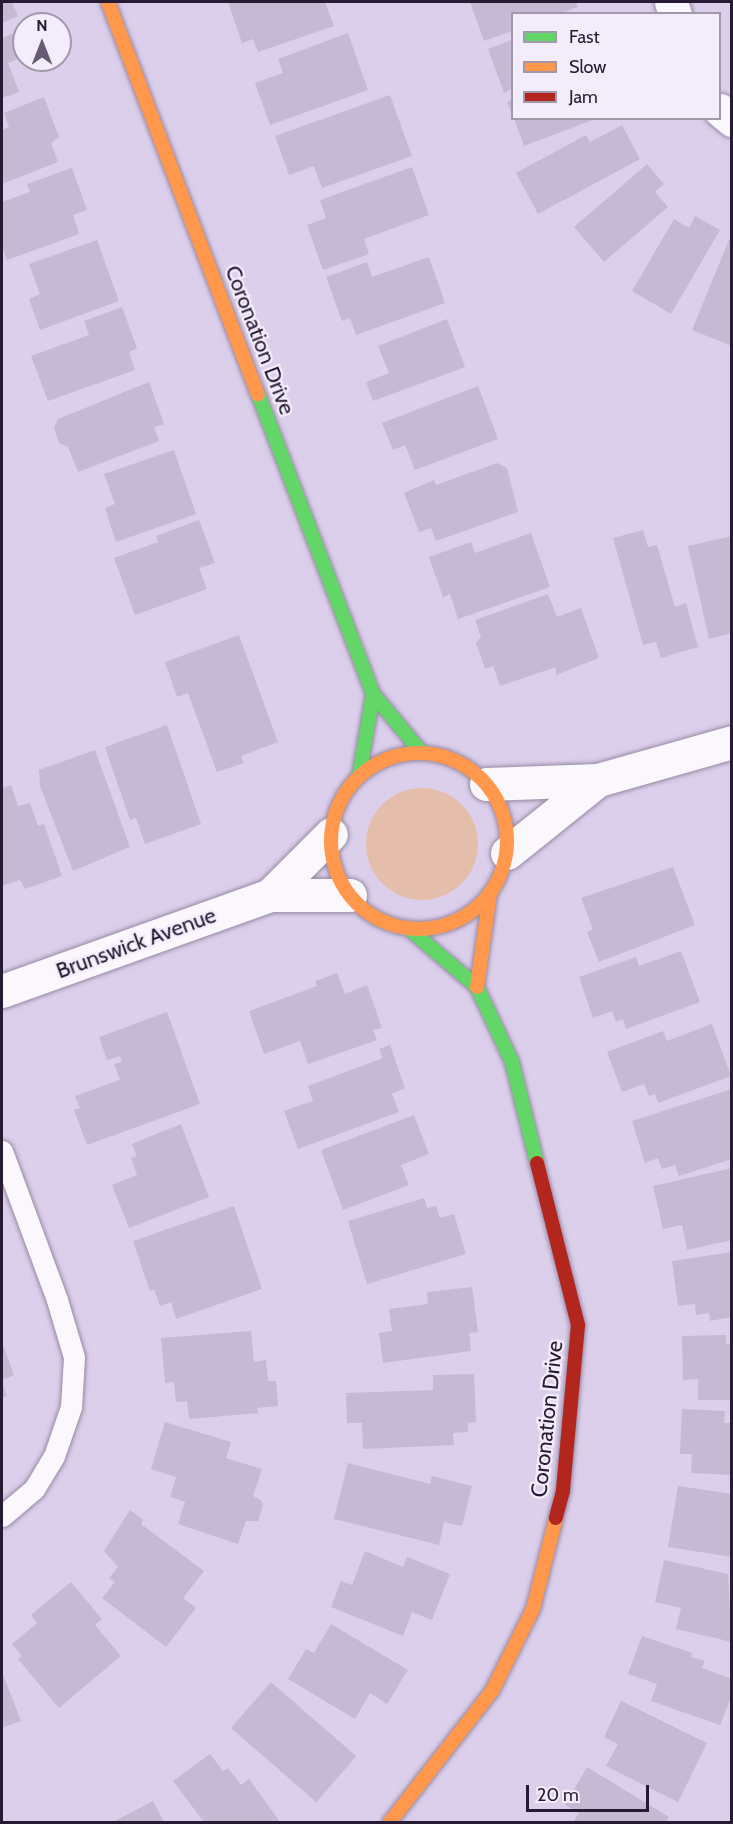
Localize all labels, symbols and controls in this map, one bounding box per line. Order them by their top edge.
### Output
north arrow [12,12,72,72]
legend [511,12,721,120]
text: N [36,16,48,35]
text: Fast [569,26,600,48]
text: Slow [569,56,606,78]
text: Jam [569,86,598,108]
street label: Coronation Drive [219,262,301,418]
street label: Brunswick Avenue [53,902,219,984]
street label: Coronation Drive [526,1339,568,1499]
scale bar [529,1773,652,1811]
text: 20 m [537,1784,579,1806]

